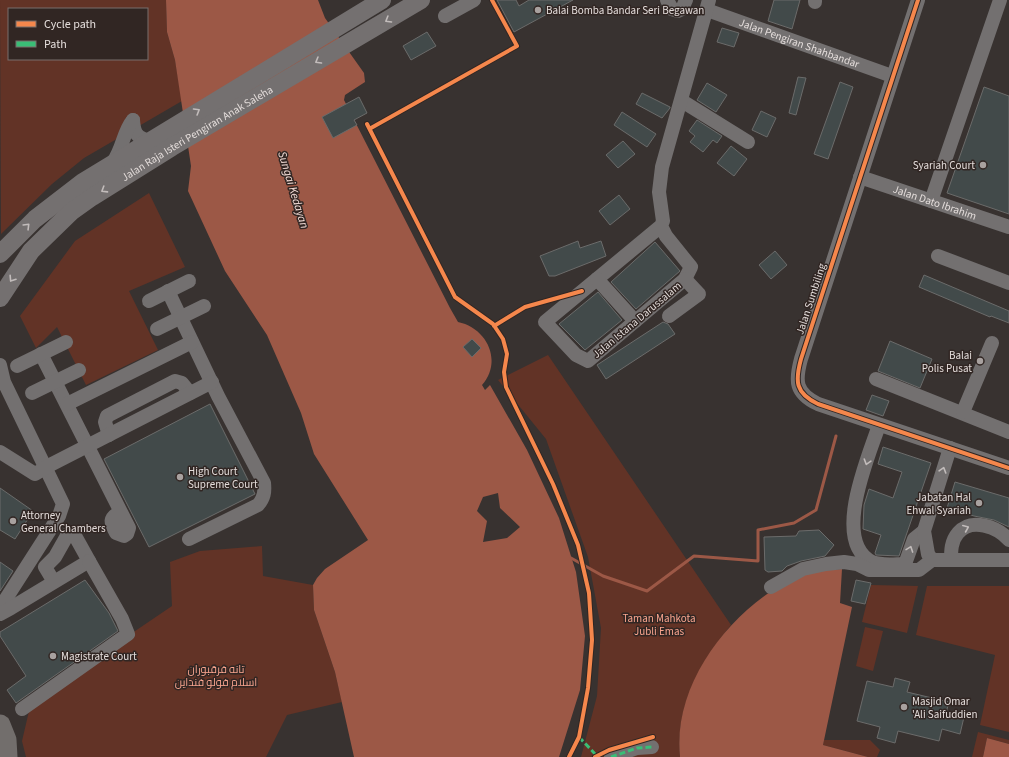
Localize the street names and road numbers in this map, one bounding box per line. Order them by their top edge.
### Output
street label: Jalan Pengiran Shahbandar [737,15,862,71]
street label: Jalan Raja Isteri Pengiran Anak Saleha [118,82,276,184]
street label: Jalan Dato Ibrahim [891,181,979,223]
street label: Jalan Sumbiling [792,261,830,337]
street label: Jalan Istana Darussalam [589,278,685,362]

